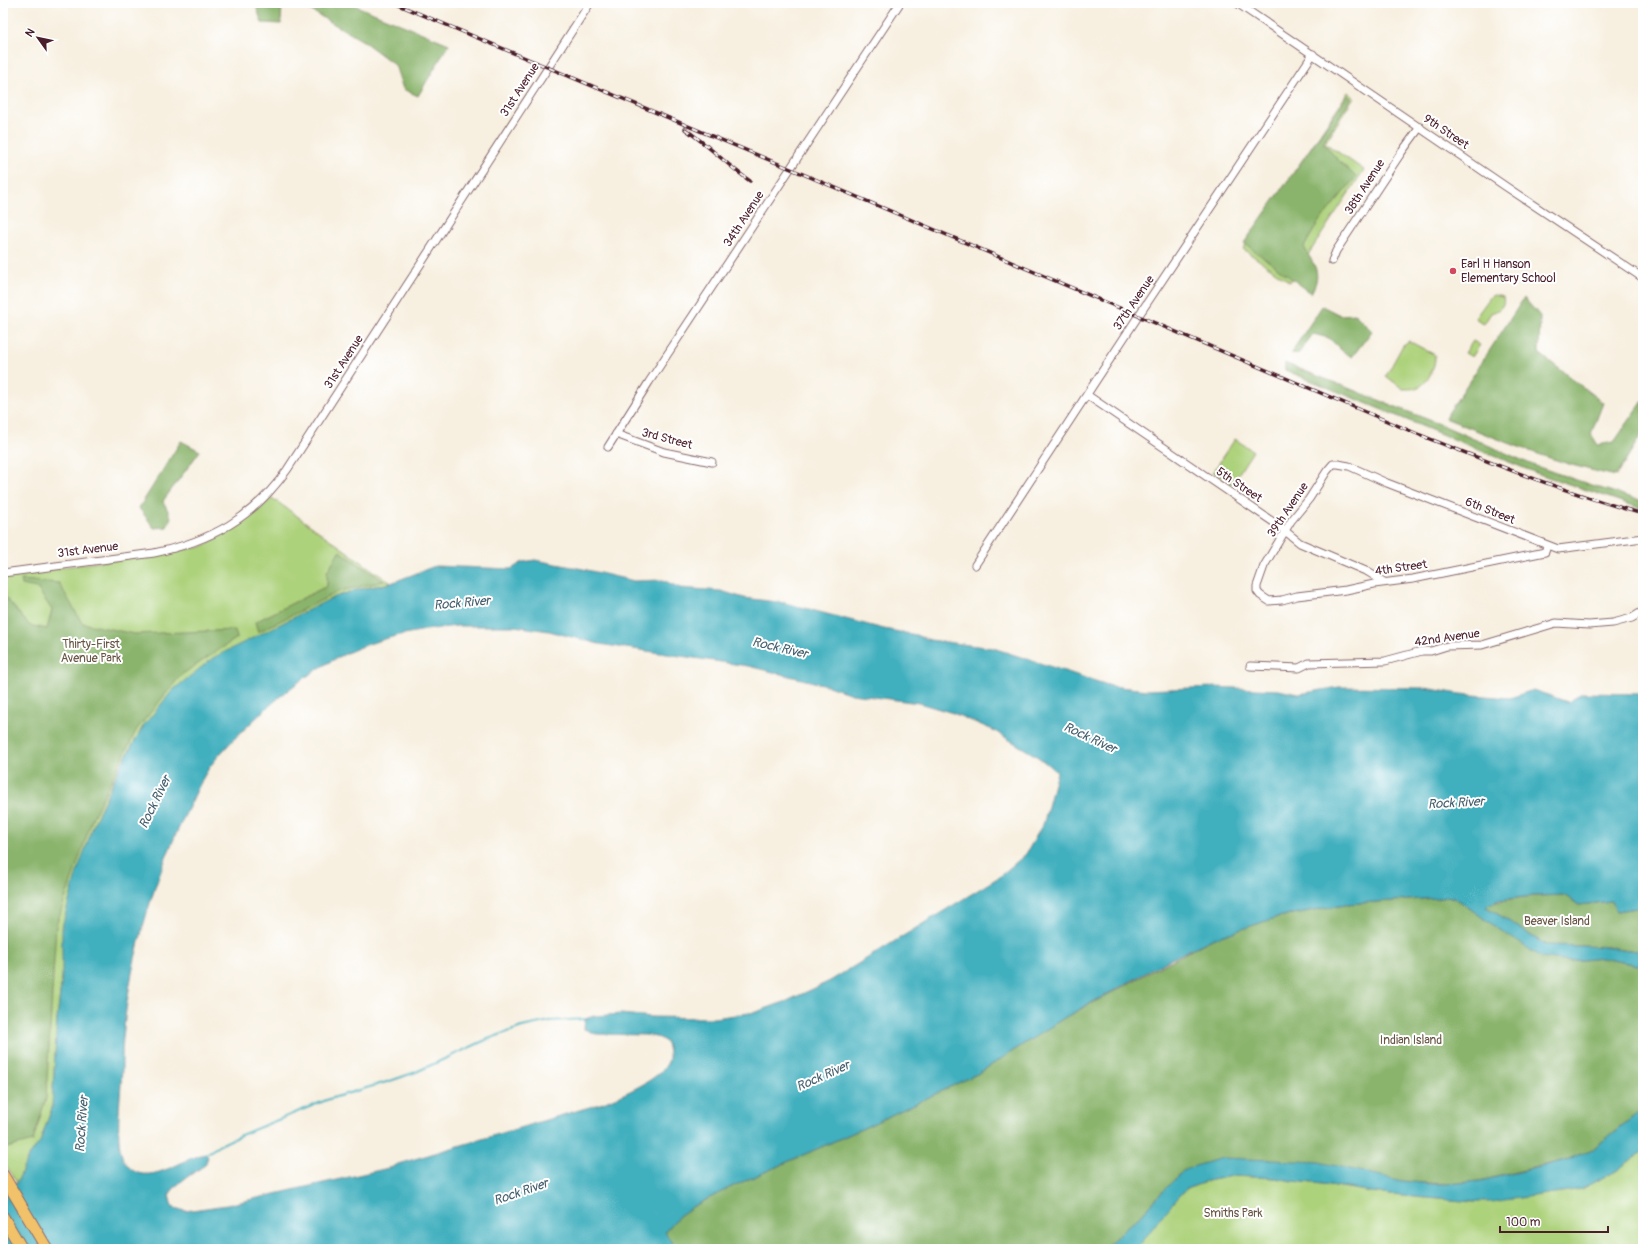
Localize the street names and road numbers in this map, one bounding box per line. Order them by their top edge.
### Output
street label: 31st Avenue [497,60,543,120]
street label: 9th Street [1420,111,1472,153]
street label: 38th Avenue [1342,157,1388,217]
street label: 34th Avenue [720,188,768,250]
street label: 37th Avenue [1110,273,1158,333]
street label: 31st Avenue [321,332,367,392]
street label: 3rd Street [640,425,694,453]
street label: 5th Street [1213,464,1265,506]
street label: 39th Avenue [1264,480,1312,540]
street label: 6th Street [1463,494,1517,528]
street label: 31st Avenue [57,539,119,561]
street label: 4th Street [1374,557,1428,579]
street label: 42nd Avenue [1413,626,1481,650]

